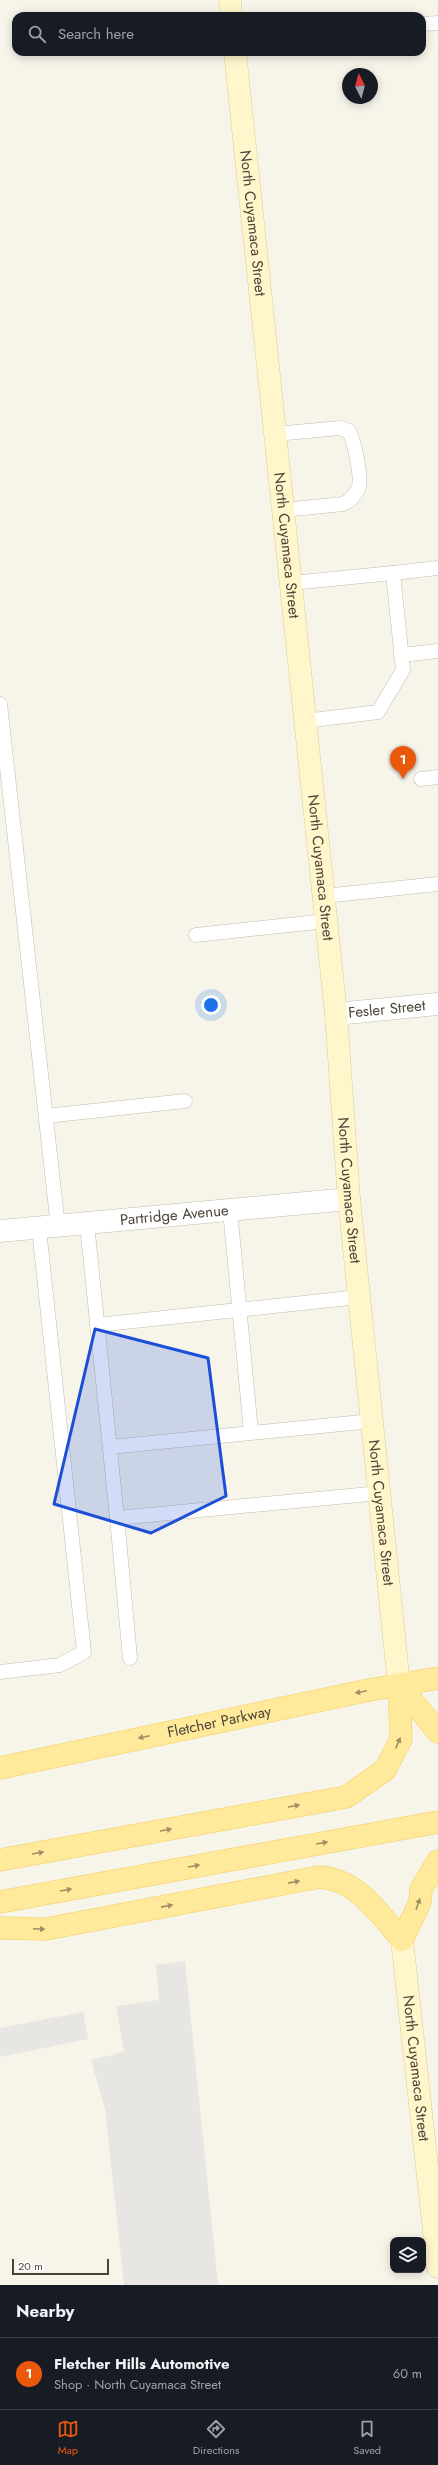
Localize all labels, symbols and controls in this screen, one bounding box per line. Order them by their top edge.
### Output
search box [12,12,426,56]
icon: search [26,23,48,45]
text: Search here [58,23,134,45]
north arrow [342,68,378,104]
street label: North Cuyamaca Street [234,149,272,298]
street label: North Cuyamaca Street [268,471,305,620]
pin: 1 [390,746,416,779]
street label: North Cuyamaca Street [302,793,339,942]
street label: Fesler Street [347,994,427,1024]
your location [201,995,221,1015]
street label: North Cuyamaca Street [332,1116,367,1265]
street label: Partridge Avenue [119,1199,230,1231]
street label: North Cuyamaca Street [363,1439,400,1587]
one-way arrow [355,1689,367,1695]
street label: Fletcher Parkway [165,1700,274,1743]
one-way arrow [138,1735,151,1741]
one-way arrow [395,1738,401,1749]
one-way arrow [288,1803,300,1809]
one-way arrow [160,1826,172,1832]
one-way arrow [315,1840,328,1846]
one-way arrow [32,1850,44,1856]
one-way arrow [188,1863,200,1869]
one-way arrow [288,1878,301,1884]
one-way arrow [60,1887,72,1893]
one-way arrow [415,1898,421,1910]
one-way arrow [161,1903,173,1909]
one-way arrow [33,1926,46,1932]
street label: North Cuyamaca Street [397,1994,435,2143]
map controls [390,2237,426,2273]
button: layers [390,2237,426,2273]
scale bar [12,2257,109,2276]
text: 20 m [18,2258,43,2274]
text: Nearby [16,2299,74,2323]
text: Fletcher Hills Automotive [54,2353,230,2375]
text: 1 [26,2364,32,2383]
text: 60 m [393,2364,422,2383]
text: Shop · North Cuyamaca Street [54,2375,221,2394]
tab: Map [57,2418,79,2458]
tab: Directions [193,2418,239,2458]
tab: Saved [353,2418,381,2458]

